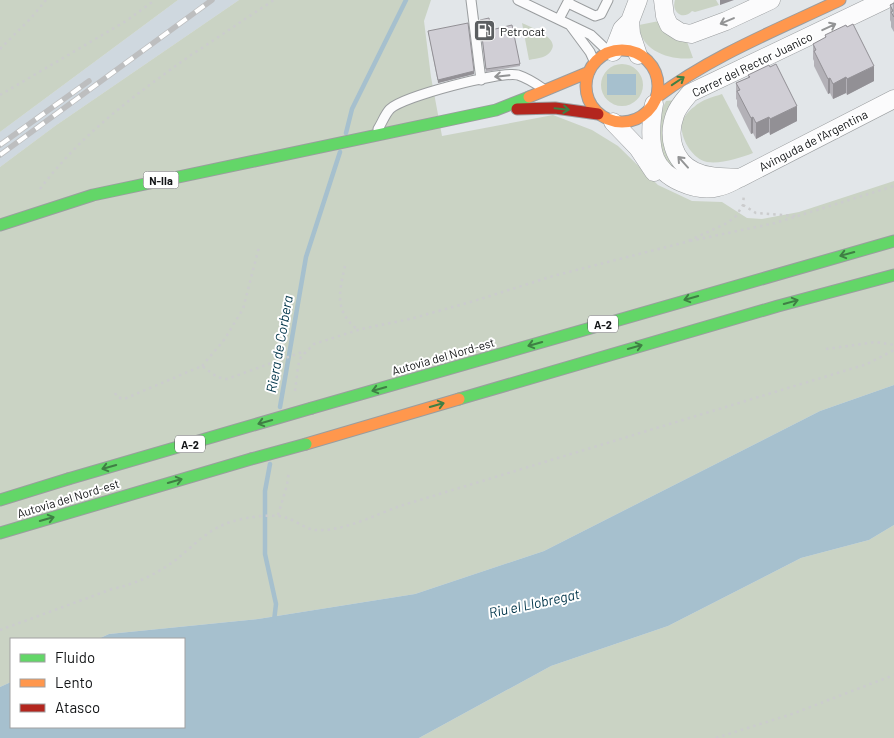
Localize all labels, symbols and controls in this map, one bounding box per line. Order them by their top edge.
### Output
one-way arrow [720,16,735,26]
fuel station icon: Petrocat [472,19,496,43]
one-way arrow [821,21,836,31]
place label: Petrocat [500,24,545,38]
street label: Carrer del Rector Juanico [689,29,815,99]
one-way arrow [494,71,510,81]
one-way arrow [670,76,684,86]
one-way arrow [553,104,569,114]
street label: Avinguda de l'Argentina [756,107,870,173]
one-way arrow [677,156,689,168]
road number: N-IIa [144,172,178,188]
one-way arrow [839,249,855,259]
water label: Riera de Corbera [262,294,296,394]
one-way arrow [683,294,699,304]
one-way arrow [783,297,799,306]
road number: A-2 [588,316,618,332]
street label: Autovia del Nord-est [390,335,496,377]
one-way arrow [527,339,543,349]
one-way arrow [627,342,643,352]
one-way arrow [371,384,387,394]
one-way arrow [428,400,444,410]
one-way arrow [257,417,273,427]
road number: A-2 [175,436,205,452]
one-way arrow [101,463,117,473]
street label: Autovia del Nord-est [15,476,121,520]
one-way arrow [167,476,183,486]
one-way arrow [38,513,54,523]
water label: Riu el Llobregat [487,585,581,621]
legend [10,638,185,728]
text: Fluido [55,648,95,666]
text: Lento [55,673,93,691]
text: Atasco [55,698,100,716]

